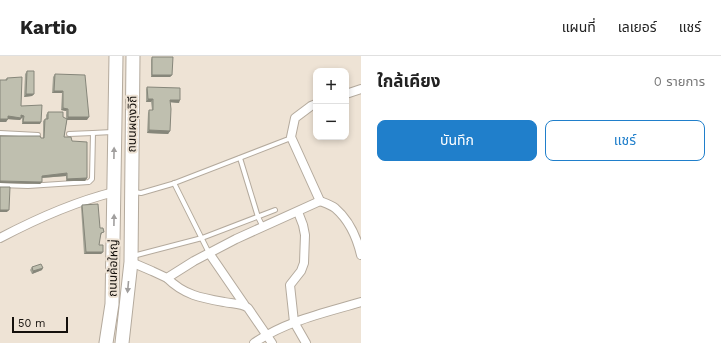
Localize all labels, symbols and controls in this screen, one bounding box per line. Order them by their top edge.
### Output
text: Kartio [20,16,77,39]
text: แผนที่ [562,19,596,35]
text: เลเยอร์ [618,19,657,35]
text: แชร์ [679,19,701,35]
map controls [313,68,349,140]
button: + [313,68,349,104]
text: ใกล้เคียง [377,71,440,91]
text: 0 รายการ [654,74,705,89]
street label: ถนนผดุงวิถี [125,96,139,152]
button: − [313,104,349,140]
button: บันทึก [377,120,537,161]
button: แชร์ [545,120,705,161]
one-way arrow [111,147,118,159]
one-way arrow [111,213,117,226]
street label: ถนนค้อใหญ่ [105,239,121,297]
one-way arrow [125,281,132,293]
scale bar [12,315,68,334]
text: 50 m [18,317,45,330]

